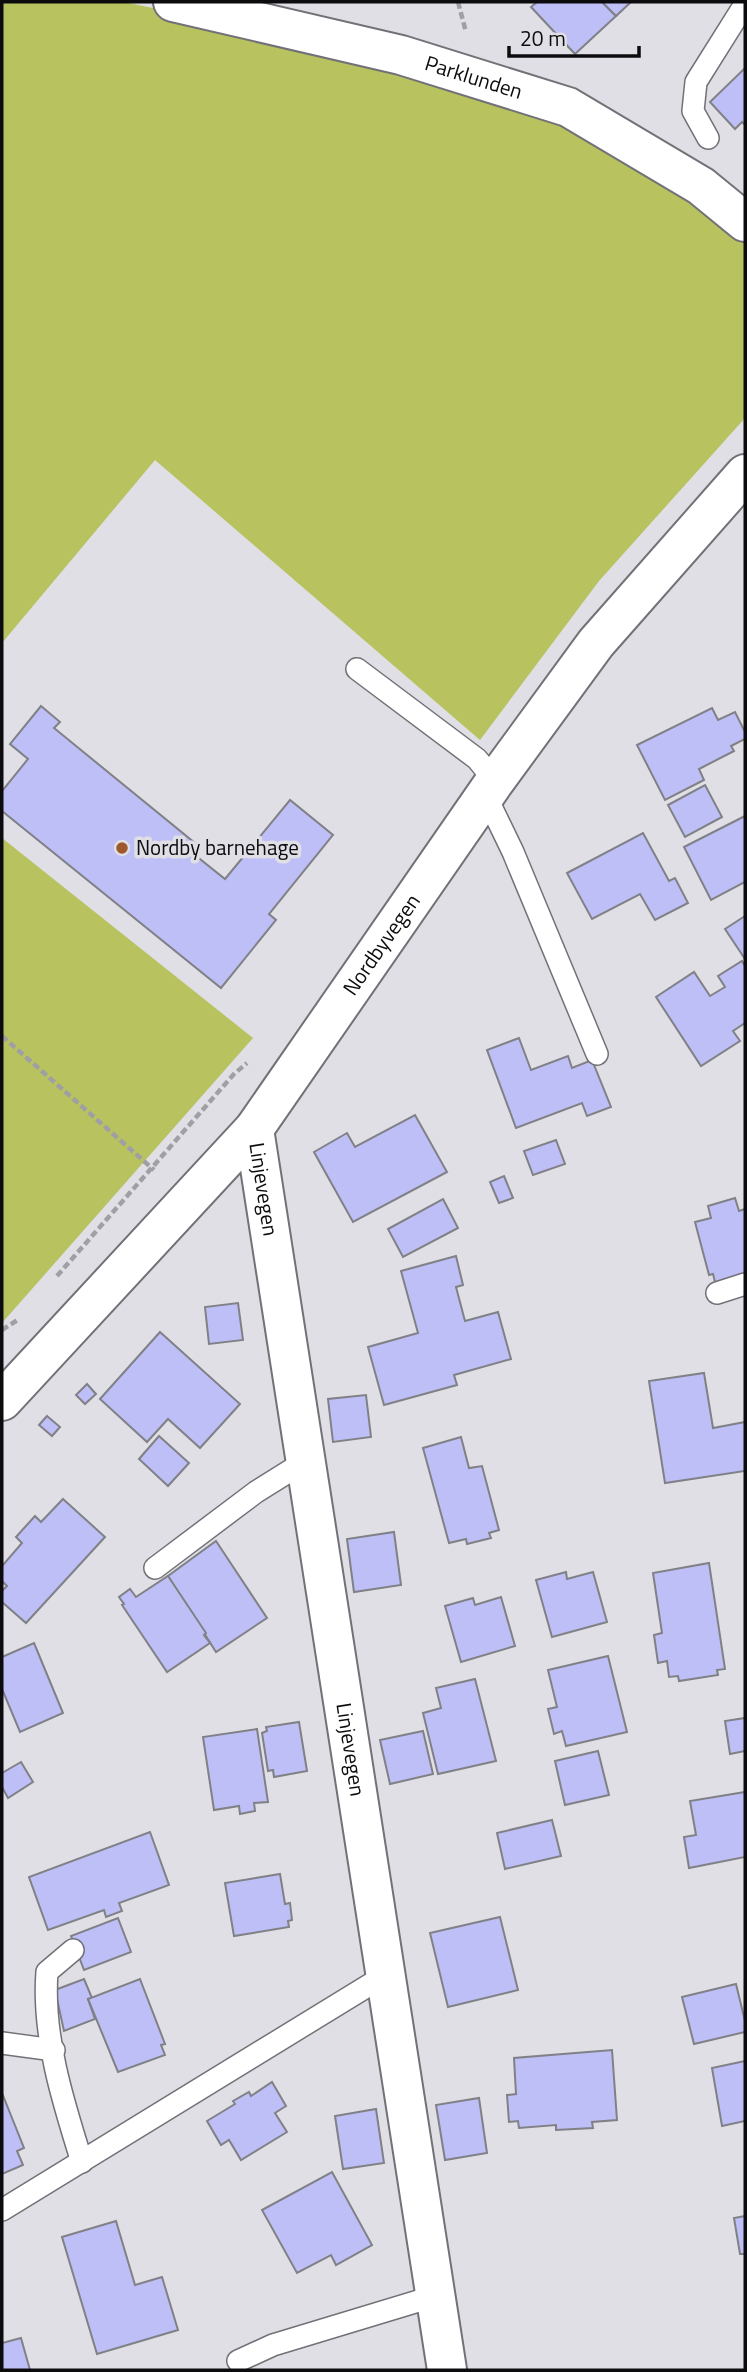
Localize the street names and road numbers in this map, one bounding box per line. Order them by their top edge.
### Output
street label: Parklunden [421,46,527,107]
street label: Nordbyvegen [334,887,427,1002]
street label: Linjevegen [241,1140,287,1238]
street label: Linjevegen [328,1700,375,1798]

